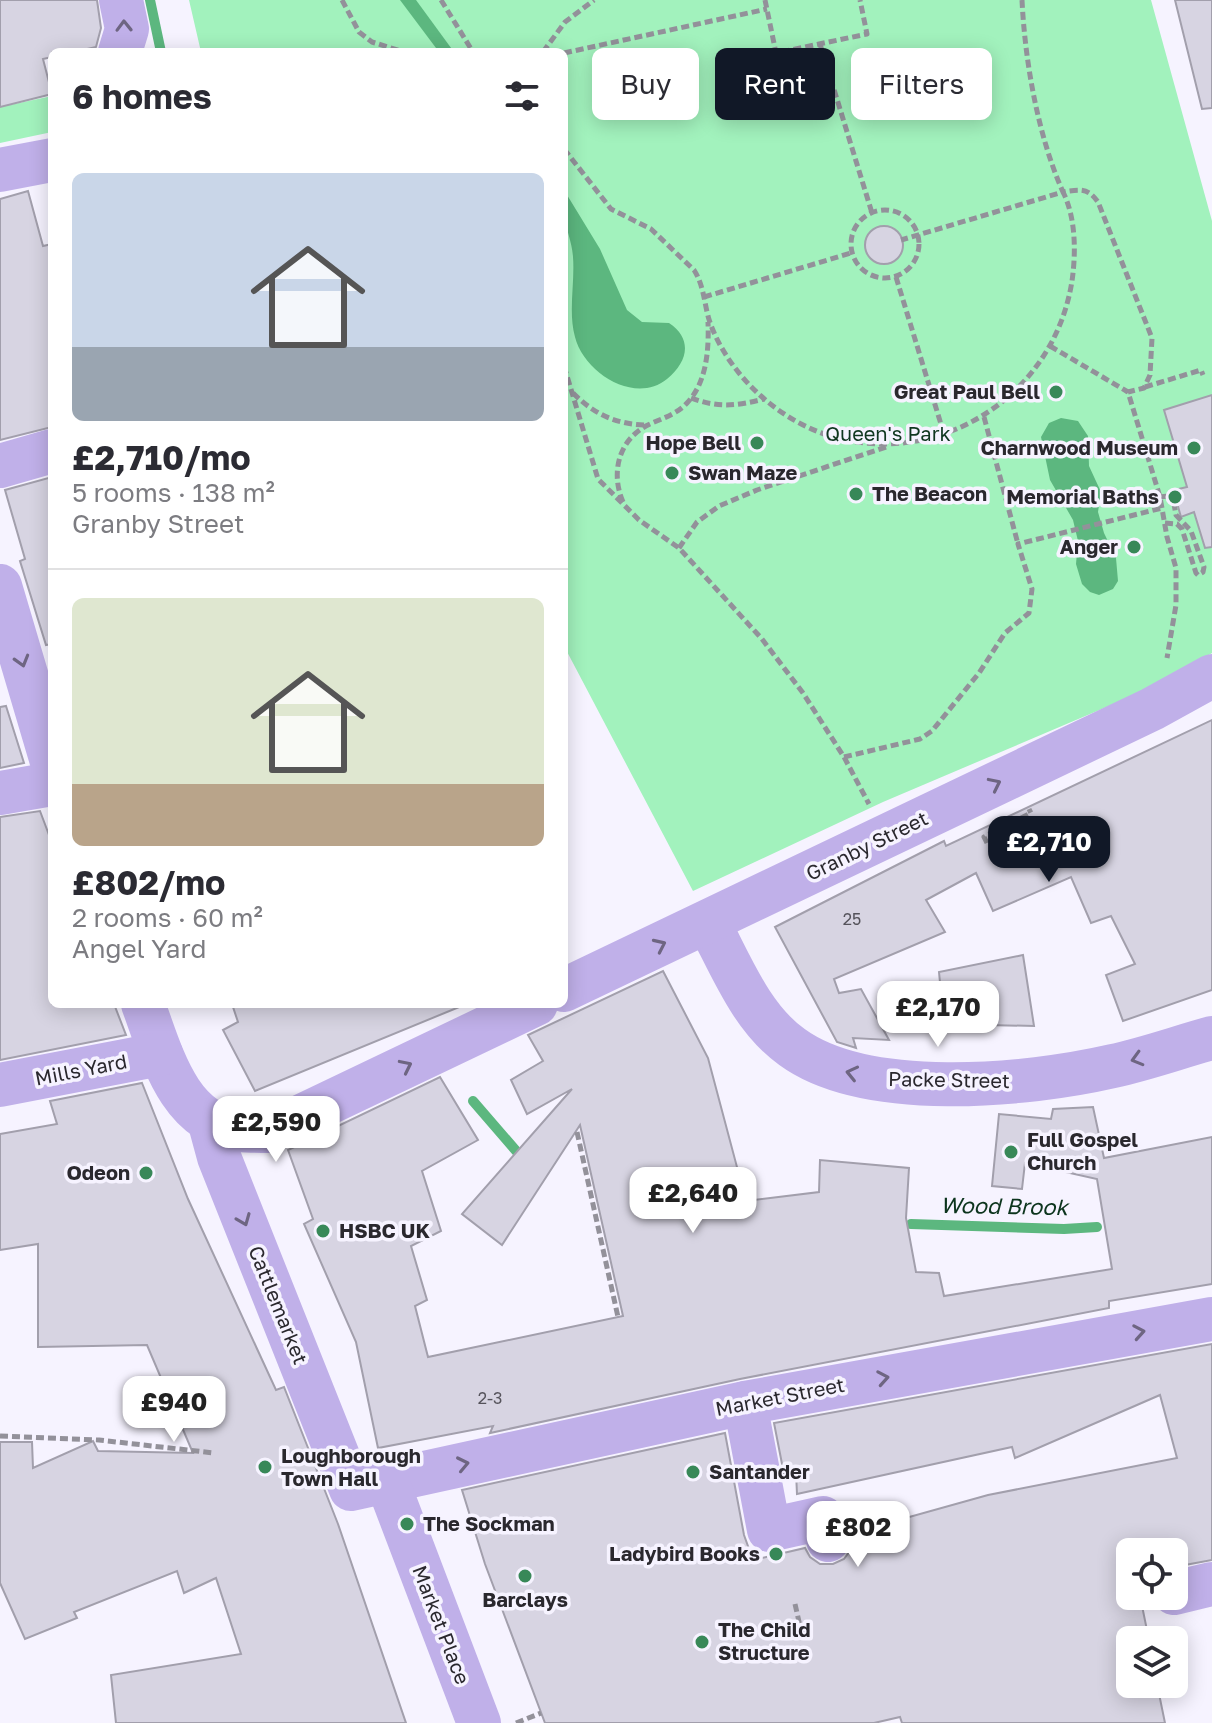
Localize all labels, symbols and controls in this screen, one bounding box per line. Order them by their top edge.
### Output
one-way arrow [115,20,132,32]
chip: Buy [592,48,699,120]
chip: Rent [715,48,835,120]
chip: Filters [851,48,992,120]
icon: filters [500,74,544,118]
text: 6 homes [72,76,212,116]
icon: home [236,225,380,369]
place label: Great Paul Bell [894,379,1040,403]
marker: Great Paul Bell [1047,383,1065,401]
park label: Queen's Park [825,421,951,445]
place label: Hope Bell [645,430,741,454]
marker: Hope Bell [748,434,766,452]
place label: Charnwood Museum [981,435,1178,459]
text: £2,710/mo [72,437,251,477]
marker: Charnwood Museum [1185,439,1203,457]
place label: Swan Maze [688,460,798,484]
marker: Swan Maze [663,464,681,482]
text: 5 rooms · 138 m² [72,477,275,508]
place label: The Beacon [872,481,987,505]
place label: Memorial Baths [1006,484,1159,508]
marker: The Beacon [847,485,865,503]
marker: Memorial Baths [1166,488,1184,506]
text: Granby Street [72,508,244,539]
place label: Anger [1060,534,1118,558]
marker: Anger [1125,538,1143,556]
icon: home [236,650,380,794]
one-way arrow [13,654,29,668]
one-way arrow [987,778,1002,794]
street label: Granby Street [802,805,931,885]
pin: £2,710 [984,816,1114,884]
text: £2,710 [1006,826,1092,857]
text: £802/mo [72,862,226,902]
text: 2 rooms · 60 m² [72,902,263,933]
house number: 25 [843,909,861,929]
text: Angel Yard [72,933,206,964]
one-way arrow [651,939,666,955]
pin: £2,170 [873,981,1003,1049]
text: £2,170 [895,991,981,1022]
street label: Mills Yard [33,1048,129,1090]
one-way arrow [1131,1050,1145,1066]
one-way arrow [398,1060,413,1076]
one-way arrow [846,1065,860,1082]
street label: Packe Street [888,1066,1010,1092]
pin: £2,590 [211,1096,341,1164]
text: £2,590 [231,1106,321,1137]
place label: Full Gospel Church [1027,1127,1138,1174]
marker: Full Gospel Church [1002,1143,1020,1161]
place label: Odeon [66,1160,130,1184]
marker: Odeon [137,1164,155,1182]
pin: £2,640 [628,1167,758,1235]
text: £2,640 [647,1177,739,1208]
water label: Wood Brook [940,1191,1071,1220]
one-way arrow [234,1212,251,1226]
place label: HSBC UK [339,1218,430,1242]
marker: HSBC UK [314,1222,332,1240]
street label: Cattlemarket [244,1242,314,1367]
one-way arrow [1132,1324,1145,1341]
one-way arrow [876,1371,889,1388]
street label: Market Street [713,1372,846,1420]
pin: £940 [127,1376,221,1444]
text: £940 [141,1386,207,1417]
house number: 2-3 [478,1388,502,1408]
place label: Loughborough Town Hall [281,1443,421,1490]
one-way arrow [456,1456,470,1473]
marker: Loughborough Town Hall [256,1458,274,1476]
place label: Santander [709,1459,810,1483]
marker: Santander [684,1463,702,1481]
pin: £802 [811,1501,905,1569]
place label: The Sockman [423,1511,555,1535]
text: £802 [825,1511,891,1542]
marker: The Sockman [398,1515,416,1533]
map controls [1116,1538,1188,1698]
button: locate [1116,1538,1188,1610]
place label: Ladybird Books [609,1541,760,1565]
marker: Ladybird Books [767,1545,785,1563]
street label: Market Place [408,1562,476,1687]
marker: Barclays [516,1567,534,1585]
place label: Barclays [482,1587,568,1611]
place label: The Child Structure [718,1617,811,1664]
button: layers [1116,1626,1188,1698]
marker: The Child Structure [693,1633,711,1651]

